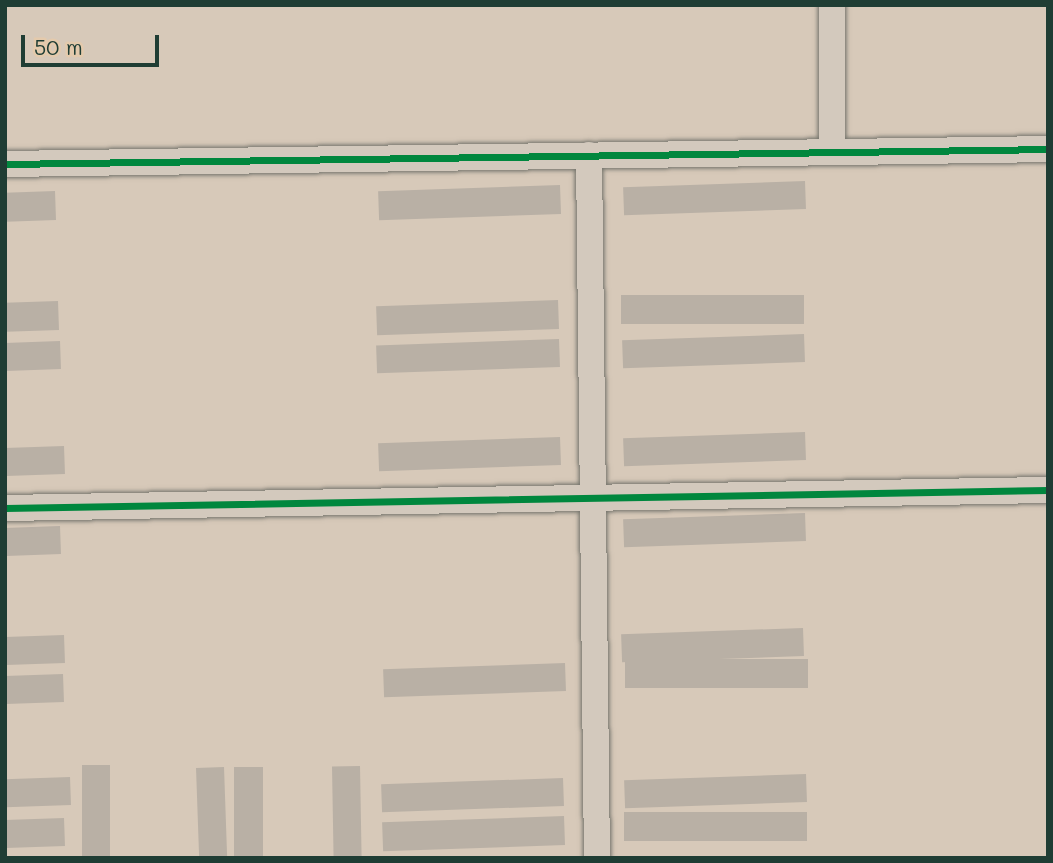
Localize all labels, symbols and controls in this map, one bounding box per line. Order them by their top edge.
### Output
scale bar [24,21,163,65]
text: 50 m [34,33,83,60]

